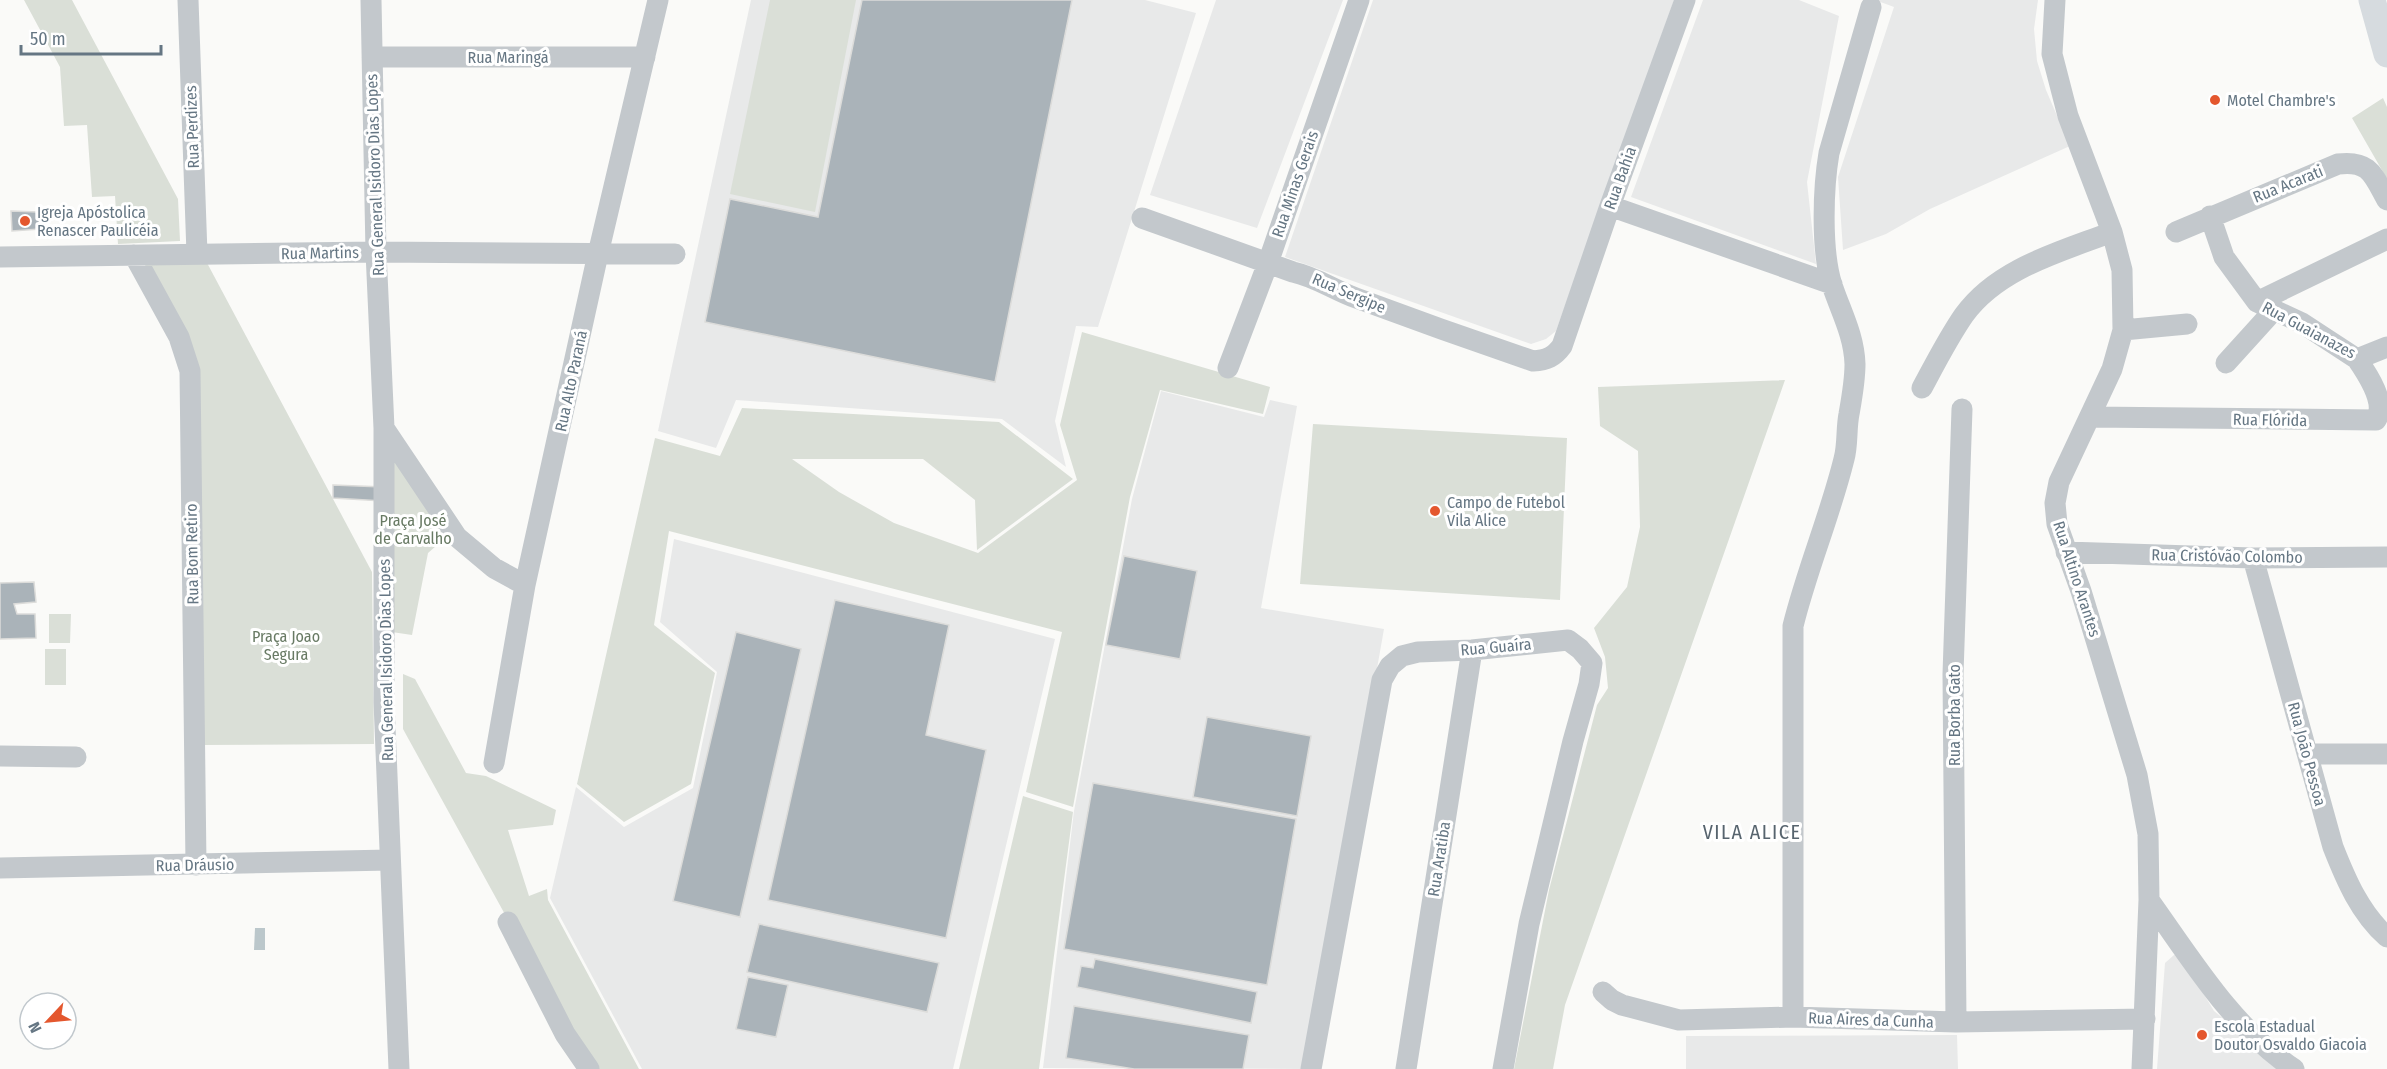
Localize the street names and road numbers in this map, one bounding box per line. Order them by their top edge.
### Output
street label: Rua Maringá [467,48,549,67]
street label: Rua General Isidoro Dias Lopes [362,73,388,276]
street label: Rua Perdizes [181,85,203,169]
street label: Rua Minas Gerais [1268,128,1322,240]
street label: Rua Bahia [1600,144,1640,212]
street label: Rua Acarati [2250,161,2326,207]
street label: Rua Martins [281,243,359,263]
street label: Rua Sergipe [1309,269,1389,317]
street label: Rua Guaianazes [2259,297,2359,363]
street label: Rua Alto Paraná [551,328,591,433]
street label: Rua Flórida [2233,410,2307,430]
street label: Rua Bom Retiro [182,503,202,605]
street label: Rua Altino Arantes [2049,519,2105,639]
street label: Rua Cristóvão Colombo [2151,545,2303,567]
street label: Rua General Isidoro Dias Lopes [375,559,397,761]
street label: Rua Guaíra [1460,634,1532,660]
street label: Rua Borba Gato [1945,664,1964,766]
street label: Rua João Pessoa [2284,700,2330,808]
street label: Rua Aratiba [1424,820,1454,898]
street label: Rua Dráusio [156,855,234,875]
street label: Rua Aires da Cunha [1808,1008,1934,1032]

